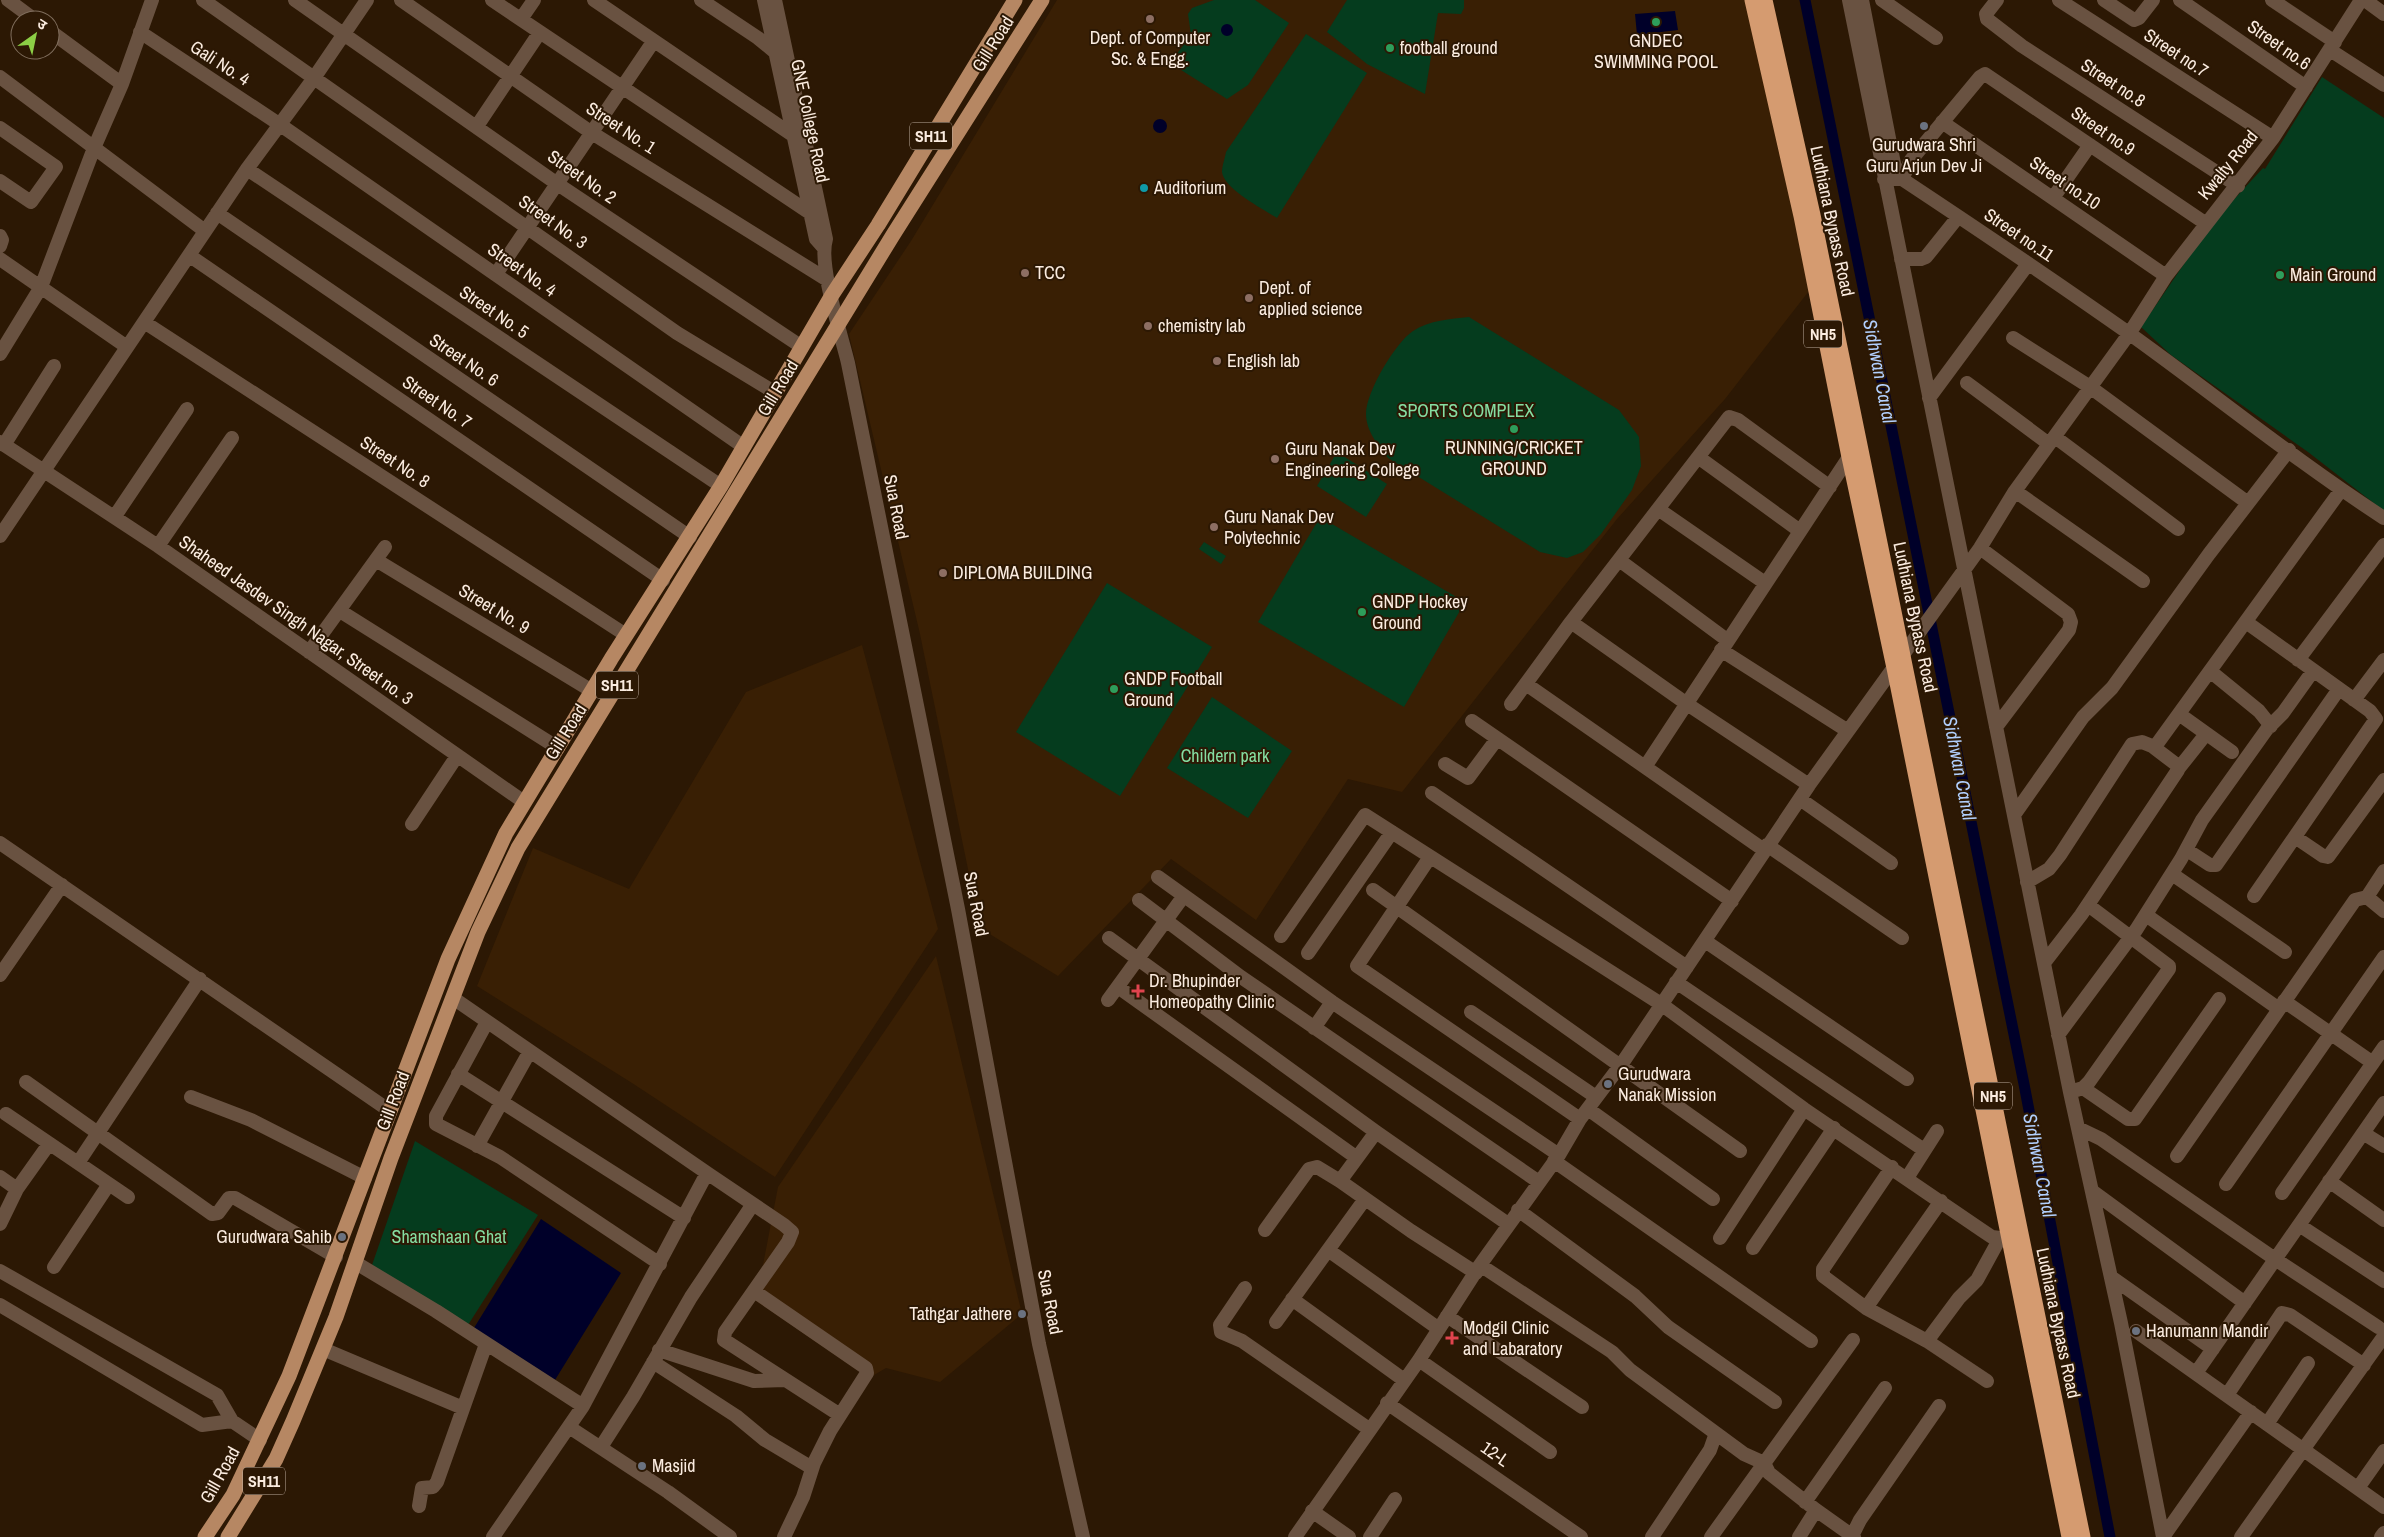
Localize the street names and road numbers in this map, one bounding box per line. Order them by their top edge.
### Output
street label: Gill Road [966,11,1019,76]
street label: Street no.6 [2243,14,2316,76]
street label: Street no.7 [2139,22,2213,83]
street label: Gali No. 4 [186,34,255,91]
street label: Street no.8 [2076,52,2150,113]
street label: GNE College Road [785,57,836,185]
street label: Street No. 1 [581,96,662,160]
street label: Street no.9 [2066,100,2140,161]
road number: SH11 [910,122,952,150]
street label: Kwalty Road [2192,125,2263,205]
street label: Ludhiana Bypass Road [1804,143,1861,299]
street label: Street No. 2 [543,144,622,209]
street label: Street no.10 [2025,150,2106,215]
street label: Street No. 3 [514,189,593,254]
street label: Street no.11 [1979,202,2060,268]
street label: Street No. 4 [483,237,562,302]
street label: Street No. 5 [455,279,534,344]
road number: NH5 [1804,320,1842,348]
street label: Street No. 6 [425,327,504,392]
street label: Gill Road [751,355,804,421]
street label: Street No. 7 [398,369,477,434]
street label: Street No. 8 [355,430,435,494]
street label: Sua Road [878,472,915,542]
street label: Shaheed Jasdev Singh Nagar, Street no. 3 [174,529,418,710]
street label: Ludhiana Bypass Road [1887,539,1944,695]
street label: Street No. 9 [454,578,534,640]
road number: SH11 [596,672,638,698]
street label: Gill Road [539,699,592,764]
street label: Sua Road [958,869,995,939]
street label: Gill Road [370,1068,415,1134]
road number: NH5 [1974,1082,2012,1110]
street label: Ludhiana Bypass Road [2030,1245,2087,1401]
street label: Sua Road [1032,1267,1069,1337]
street label: 12-L [1476,1435,1515,1472]
street label: Gill Road [194,1442,245,1508]
road number: SH11 [243,1468,285,1494]

